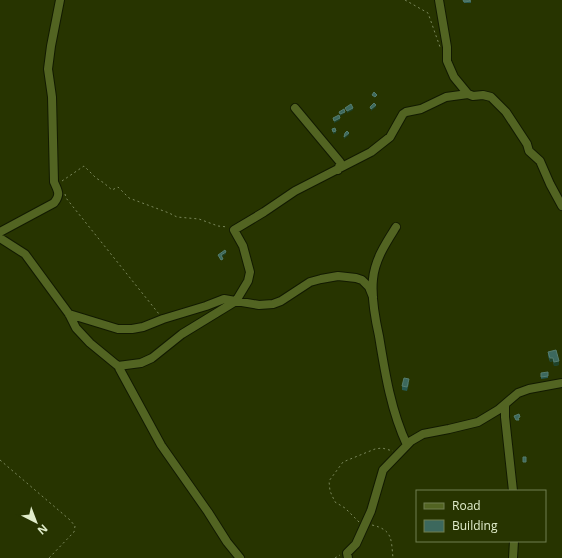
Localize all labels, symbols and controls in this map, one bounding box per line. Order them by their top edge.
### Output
legend [416,490,546,542]
text: Road [452,497,481,514]
north arrow [16,502,56,542]
text: Building [452,517,498,534]
text: N [35,521,51,538]

